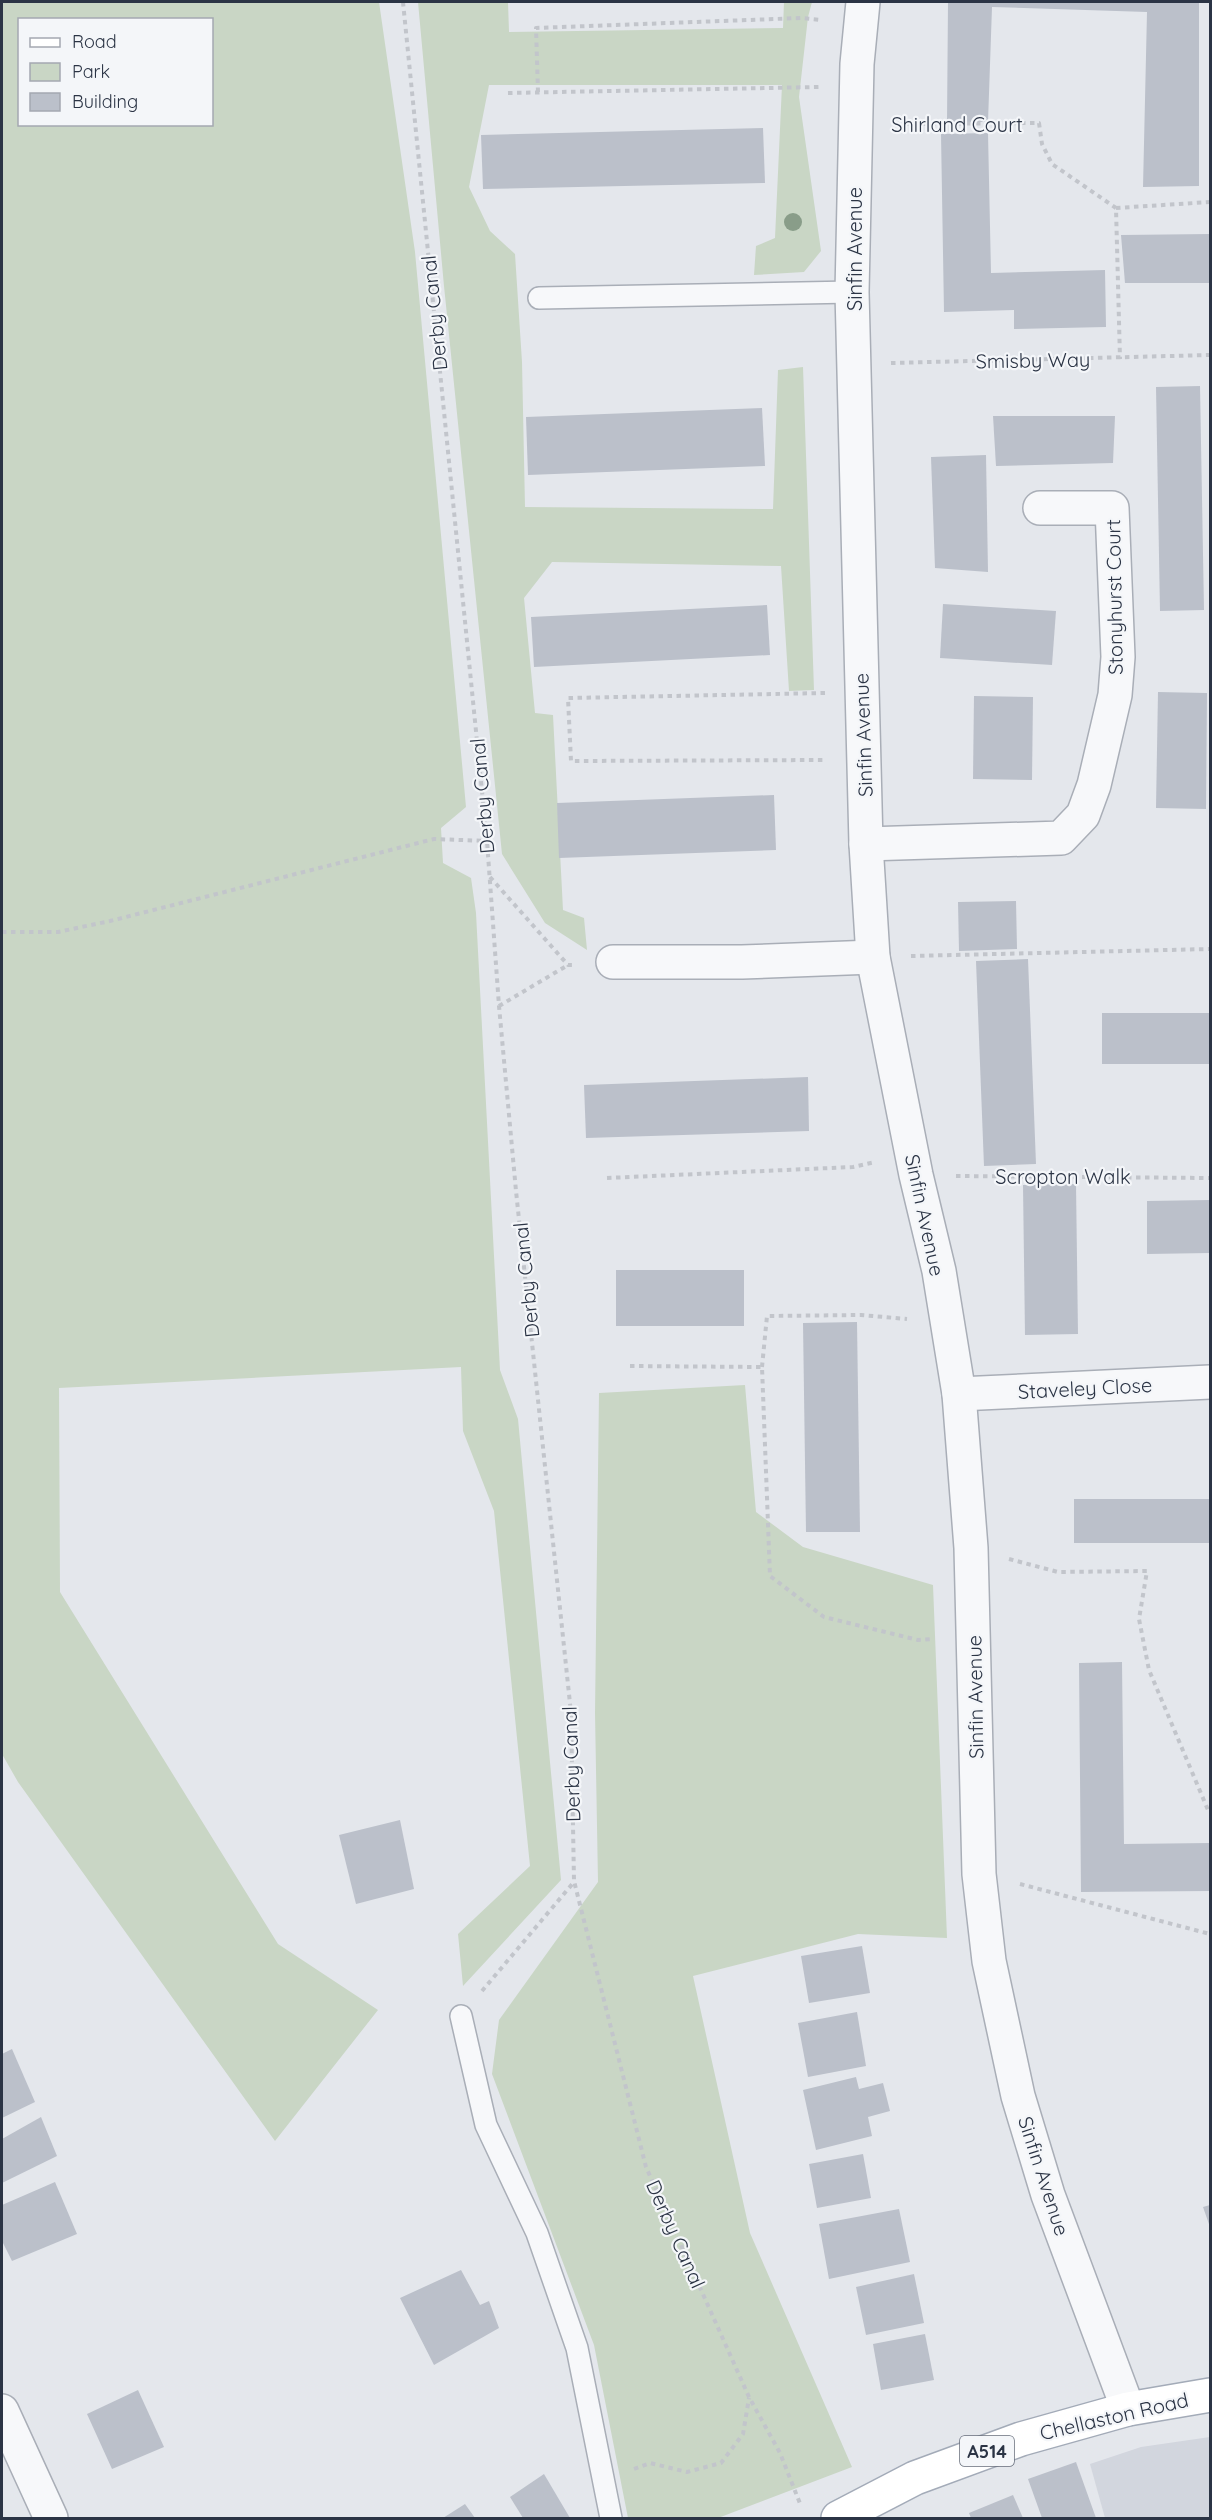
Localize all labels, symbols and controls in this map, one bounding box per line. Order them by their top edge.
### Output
legend [18,18,213,126]
text: Road [72,30,117,53]
text: Park [72,60,110,83]
text: Building [72,90,138,113]
street label: Shirland Court [891,112,1023,137]
street label: Sinfin Avenue [842,187,867,311]
street label: Derby Canal [416,254,452,372]
street label: Smisby Way [975,347,1091,373]
street label: Stonyhurst Court [1100,519,1128,675]
street label: Sinfin Avenue [848,673,878,797]
street label: Derby Canal [464,737,500,855]
street label: Sinfin Avenue [900,1152,950,1278]
street label: Scropton Walk [995,1164,1131,1189]
street label: Derby Canal [508,1221,544,1339]
street label: Staveley Close [1017,1372,1153,1404]
street label: Sinfin Avenue [961,1635,989,1759]
street label: Derby Canal [556,1706,586,1822]
street label: Sinfin Avenue [1013,2113,1075,2239]
street label: Derby Canal [641,2176,711,2292]
street label: Chellaston Road [1037,2387,1191,2445]
road number: A514 [960,2436,1014,2466]

